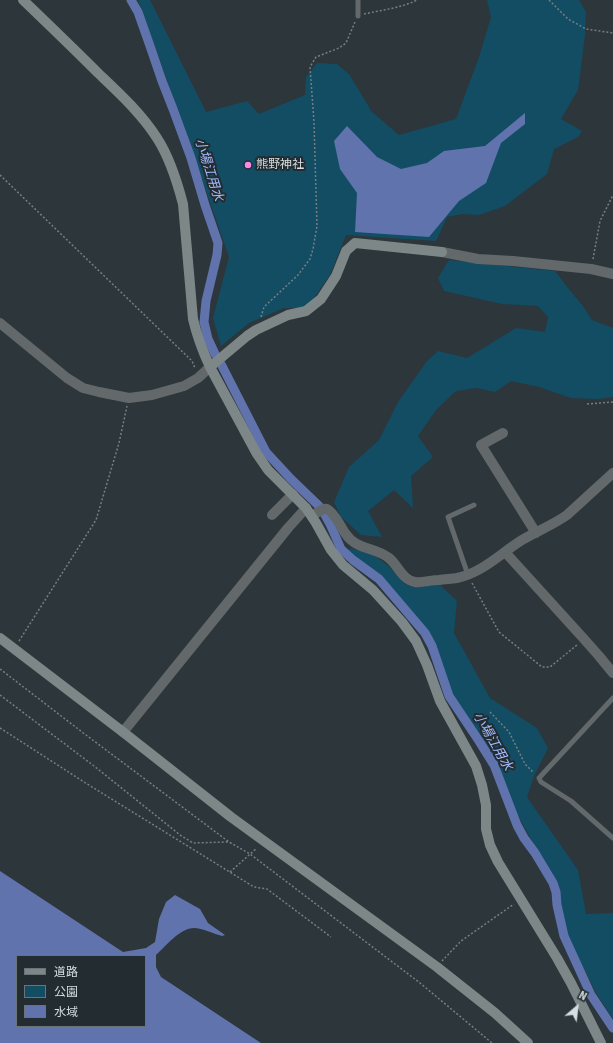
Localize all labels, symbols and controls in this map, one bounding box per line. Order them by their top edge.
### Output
water label: 小場江用水 [191,137,225,203]
place label: 熊野神社 [256,158,304,172]
marker: 熊野神社 [243,160,253,170]
water label: 小場江用水 [469,710,515,774]
legend [16,955,146,1027]
text: 道路 [54,964,78,981]
text: 公園 [54,984,78,1001]
north arrow [557,987,597,1027]
text: N [576,988,590,1004]
text: 水域 [54,1004,78,1021]

